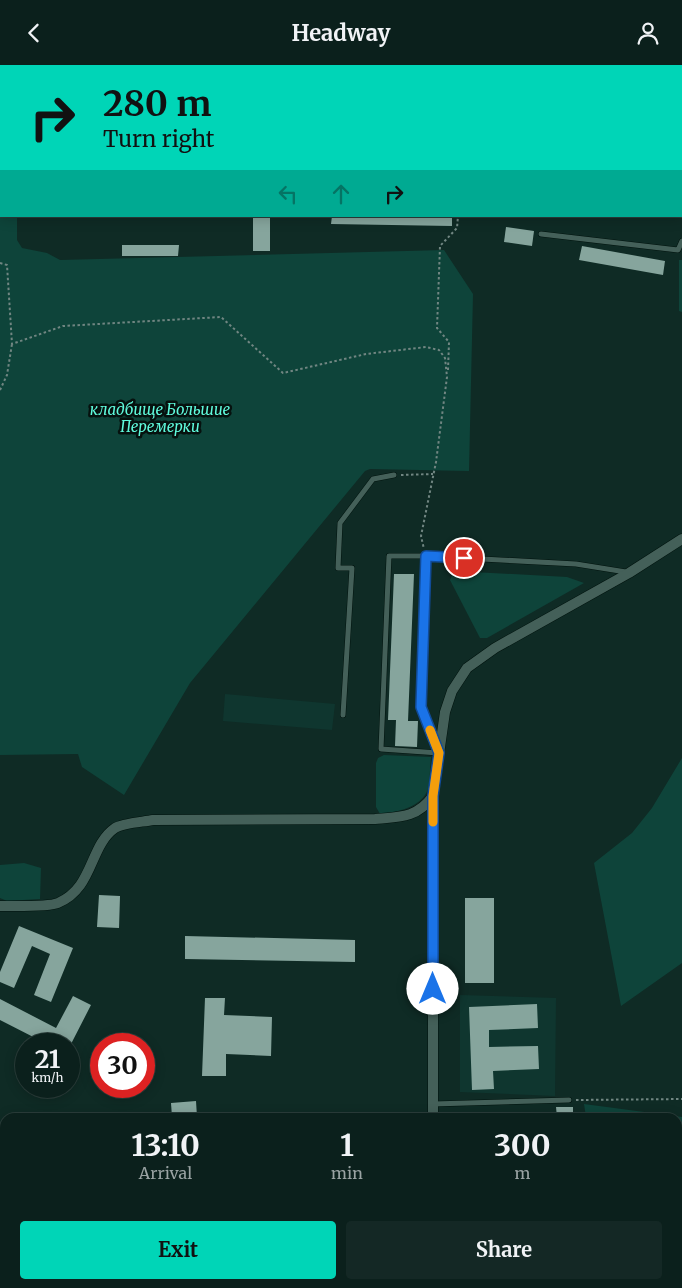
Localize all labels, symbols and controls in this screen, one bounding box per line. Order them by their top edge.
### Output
icon: back [20,19,48,47]
text: Headway [291,19,391,47]
icon: person [634,19,662,47]
text: 280 m [103,82,211,126]
icon: right [20,85,85,150]
text: Turn right [103,125,214,153]
icon: left [274,180,302,208]
icon: ahead [327,180,355,208]
icon: right [380,180,408,208]
park label: кладбище Большие Перемерки [90,400,231,436]
pin [443,537,485,579]
icon: arrive [450,544,478,572]
position arrow [406,962,458,1014]
speed limit sign: 30 [90,1033,155,1098]
text: 21 [35,1043,60,1075]
text: km/h [32,1070,63,1085]
text: 13:10 [131,1126,200,1164]
text: 1 [340,1126,354,1164]
text: 300 [494,1126,551,1164]
text: Arrival [139,1163,192,1183]
text: min [331,1163,363,1183]
text: m [514,1163,530,1183]
button: Exit [20,1221,336,1279]
button: Share [346,1221,662,1279]

